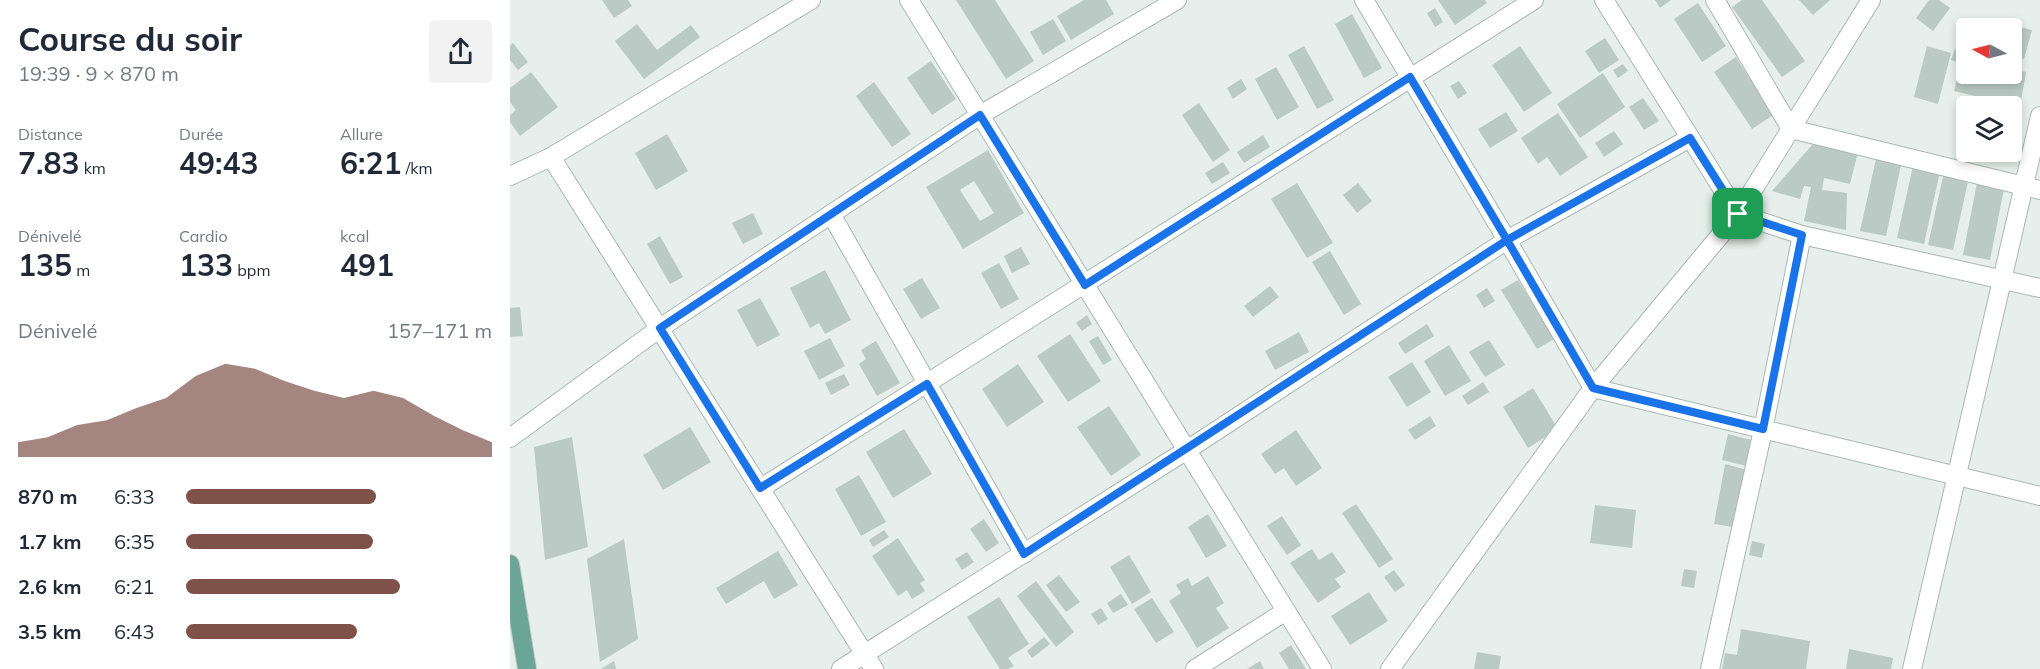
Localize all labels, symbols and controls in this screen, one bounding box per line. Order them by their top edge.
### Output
text: Course du soir [18,18,242,59]
north arrow [1956,18,2022,84]
map controls [1956,18,2022,162]
button: share [429,20,492,83]
text: 19:39 · 9 × 870 m [18,61,179,86]
button: layers [1956,96,2022,162]
text: Distance [18,124,83,144]
text: Durée [179,124,223,144]
text: Allure [340,124,383,144]
text: 7.83 [18,144,79,182]
text: 49:43 [179,144,258,182]
text: 6:21 [340,144,401,182]
text: km [79,158,106,178]
text: /km [401,158,432,178]
pin [1712,188,1763,239]
icon: arrive [1721,197,1754,230]
text: Dénivelé [18,226,81,246]
text: Cardio [179,226,228,246]
text: kcal [340,226,369,246]
text: 135 [18,246,72,284]
text: 133 [179,246,233,284]
text: 491 [340,246,394,284]
text: m [72,260,90,280]
text: bpm [233,260,270,280]
text: Dénivelé [18,318,97,343]
text: 157–171 m [387,318,492,343]
text: 870 m [18,484,77,509]
text: 6:33 [114,484,155,509]
text: 1.7 km [18,529,81,554]
text: 6:35 [114,529,155,554]
text: 2.6 km [18,574,81,599]
text: 6:21 [114,574,155,599]
text: 3.5 km [18,619,81,644]
text: 6:43 [114,619,155,644]

